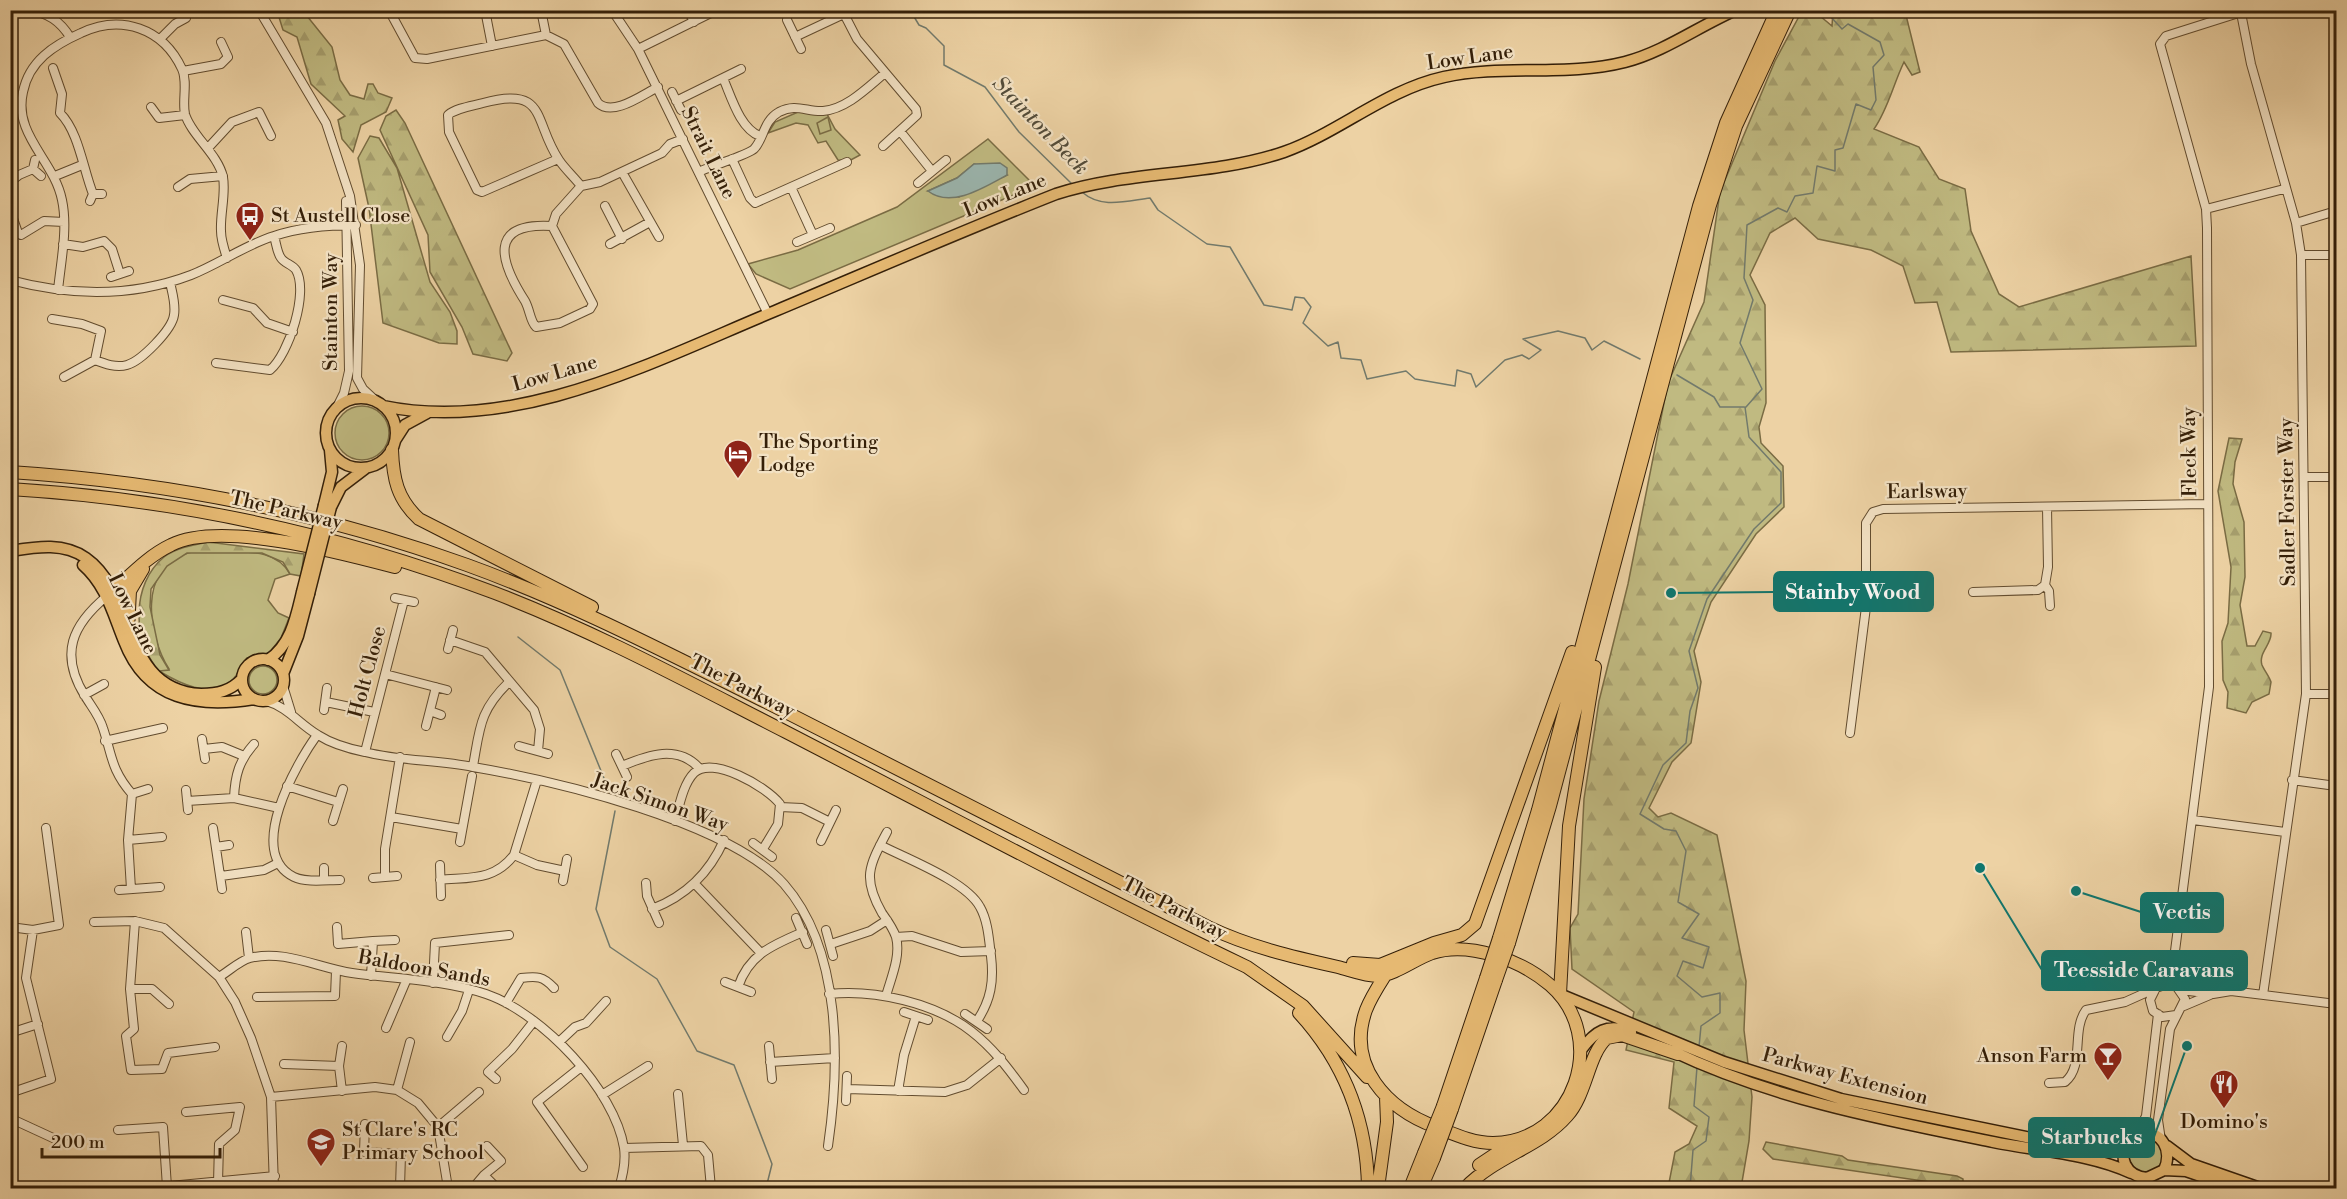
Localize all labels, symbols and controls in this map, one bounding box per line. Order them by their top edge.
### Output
street label: Low Lane [1425,40,1515,76]
water label: Stainton Beck [986,71,1094,181]
street label: Strait Lane [675,102,741,204]
street label: Low Lane [960,168,1050,224]
bus stop icon: St Austell Close [234,200,266,242]
place label: St Austell Close [271,204,410,229]
street label: Stainton Way [319,253,344,371]
street label: Low Lane [510,350,600,398]
street label: Fleck Way [2177,406,2203,497]
street label: Sadler Forster Way [2274,417,2302,587]
place label: The Sporting Lodge [759,430,879,478]
hotel icon: The Sporting Lodge [722,438,754,480]
street label: Earlsway [1886,479,1968,505]
street label: The Parkway [227,486,345,536]
street label: Low Lane [102,569,162,659]
callout: Stainby Wood [1774,572,1933,611]
text: Stainby Wood [1785,580,1921,606]
street label: Holt Close [344,623,392,721]
street label: The Parkway [685,650,799,724]
street label: Jack Simon Way [588,768,732,838]
street label: The Parkway [1117,872,1231,946]
callout: Vectis [2141,893,2223,932]
text: Vectis [2152,900,2211,926]
street label: Baldoon Sands [355,945,492,993]
callout: Teesside Caravans [2042,951,2247,990]
text: Teesside Caravans [2054,958,2234,984]
bar icon: Anson Farm [2092,1040,2124,1082]
street label: Parkway Extension [1759,1043,1931,1111]
place label: Anson Farm [1976,1044,2087,1069]
restaurant icon: Domino's [2208,1068,2240,1110]
place label: Domino's [2180,1110,2268,1135]
place label: St Clare's RC Primary School [342,1118,484,1166]
callout: Starbucks [2029,1118,2154,1157]
scale bar [42,1121,220,1159]
text: Starbucks [2041,1125,2143,1151]
school or university icon: St Clare's RC Primary School [305,1126,337,1168]
text: 200 m [51,1131,105,1154]

